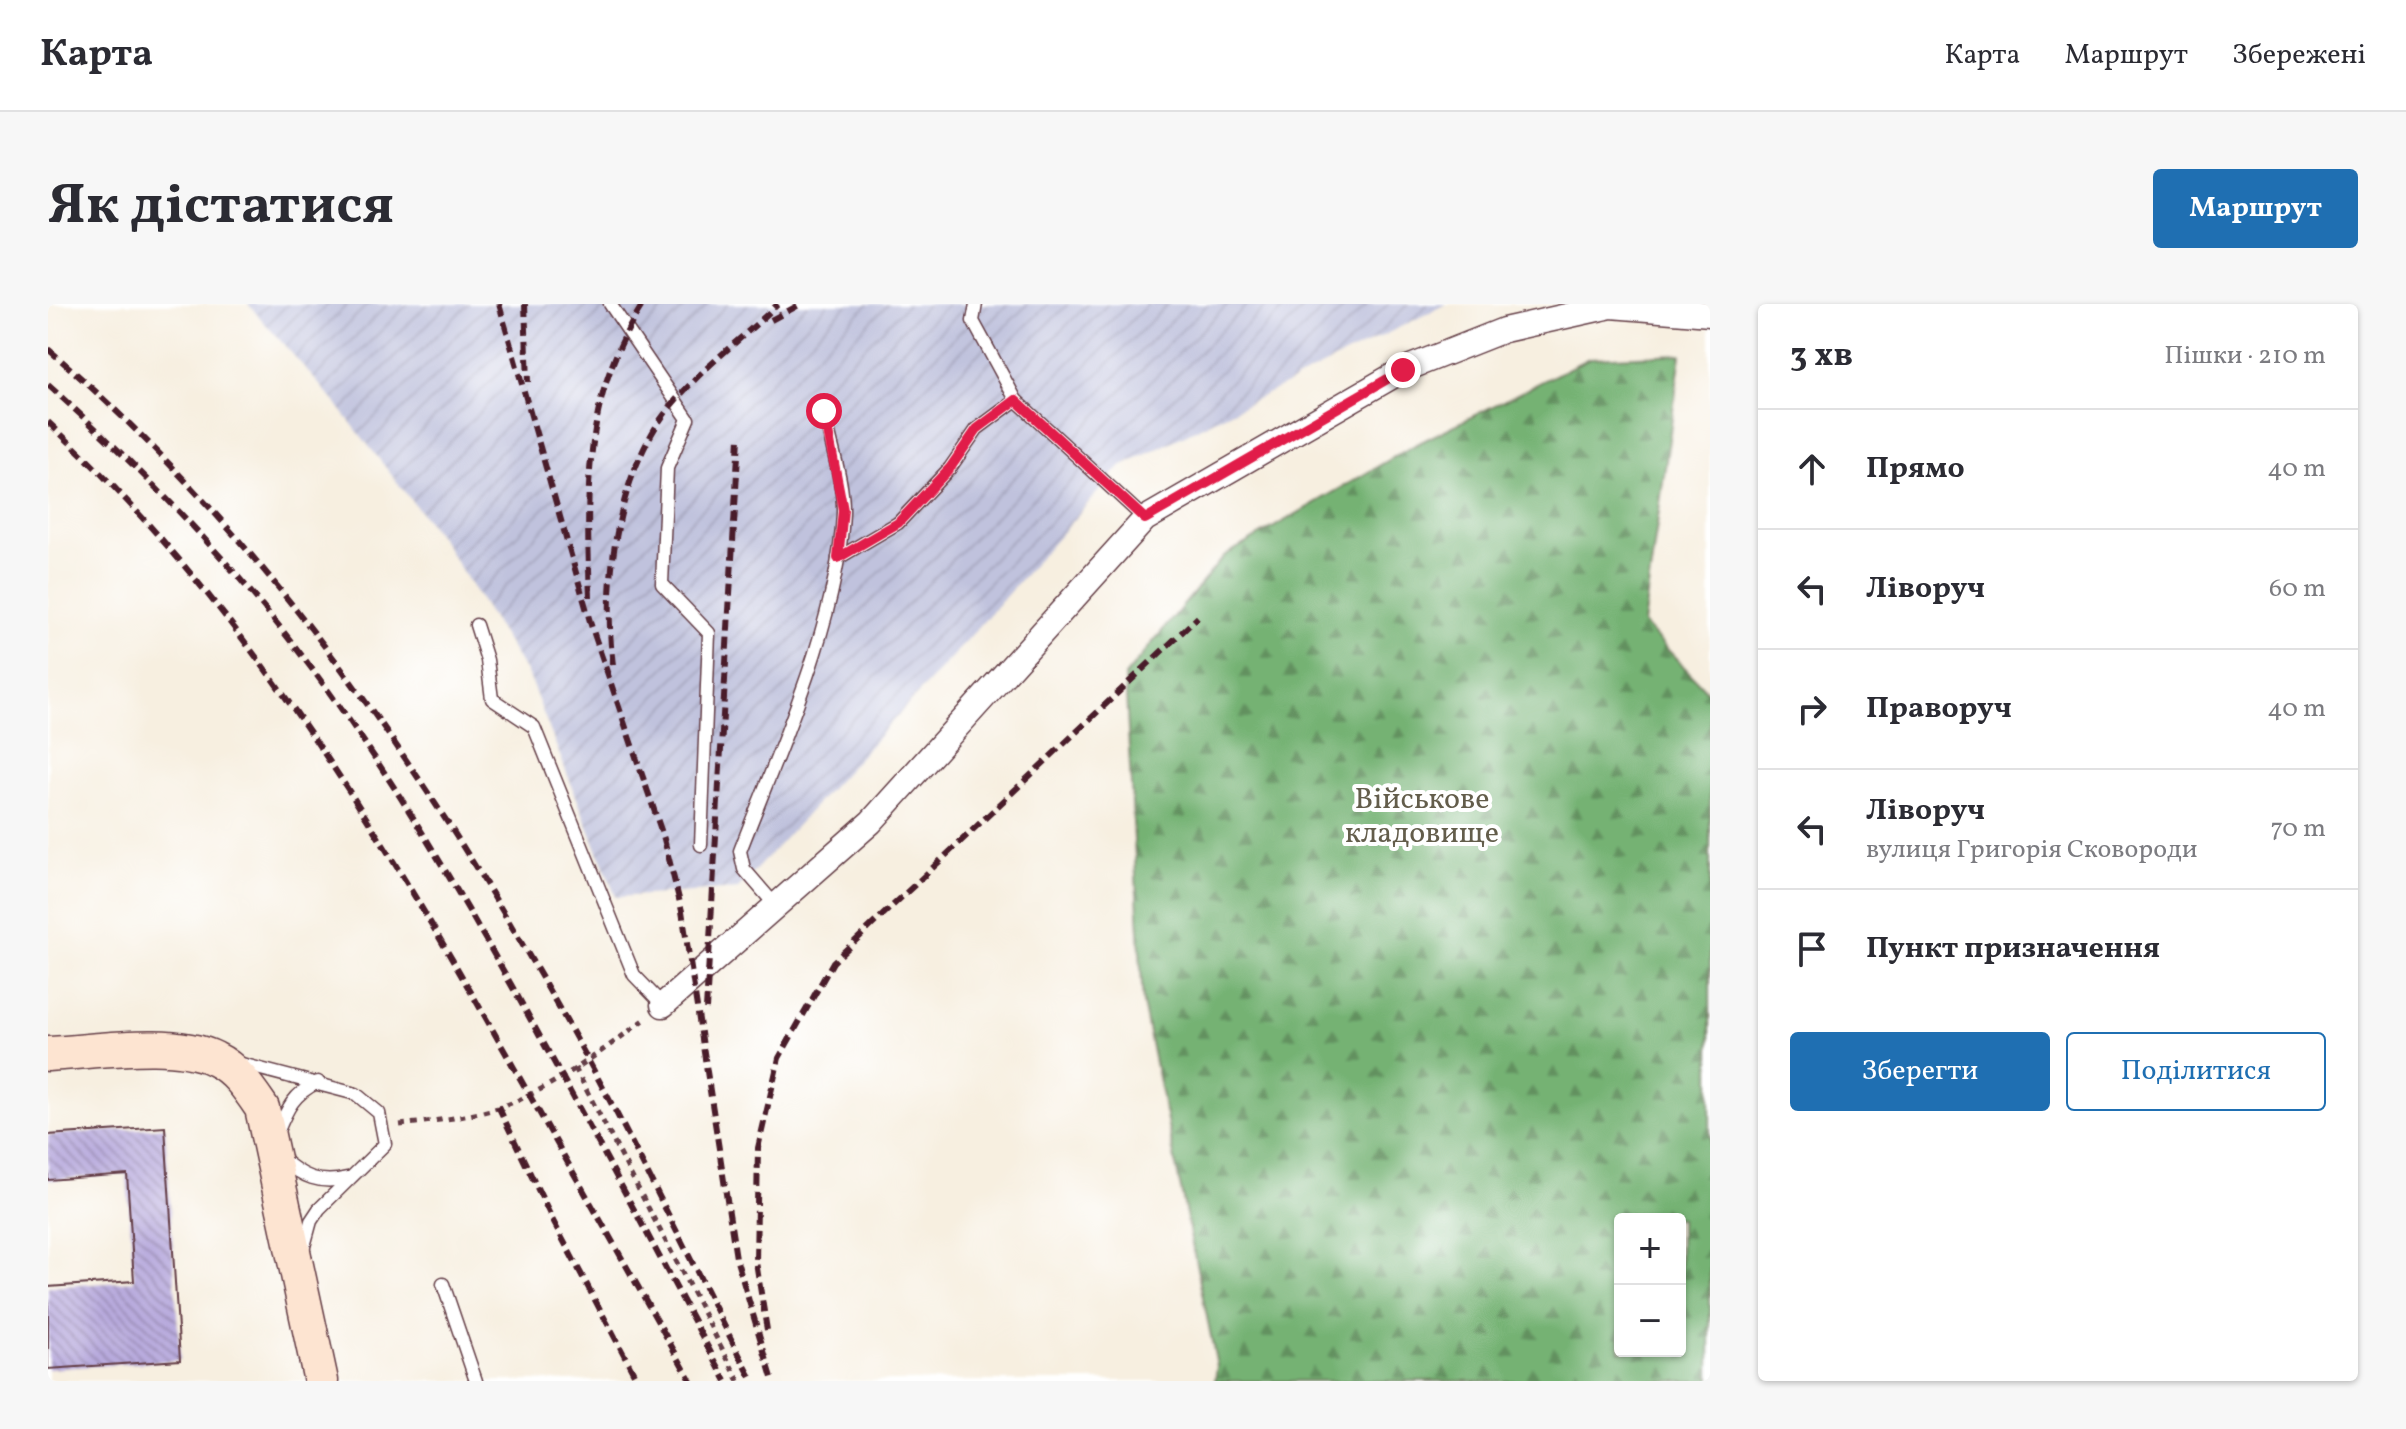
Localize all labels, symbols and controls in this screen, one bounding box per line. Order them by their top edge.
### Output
text: Карта [40,29,153,82]
text: Карта [1945,36,2020,75]
text: Маршрут [2064,36,2188,75]
text: Збережені [2232,36,2366,75]
text: Як дістатися [48,169,394,247]
button: Маршрут [2153,169,2358,248]
text: 3 хв [1790,333,1853,380]
text: Пішки · 210 m [2164,338,2326,374]
route end [1385,352,1421,388]
route start [806,393,842,429]
icon: ahead [1790,447,1834,491]
text: Прямо [1866,448,1965,490]
text: 40 m [2267,451,2326,487]
icon: left [1790,567,1834,611]
text: Ліворуч [1866,568,1985,610]
text: 60 m [2269,571,2326,607]
icon: right [1790,687,1834,731]
text: Праворуч [1866,688,2012,730]
text: 40 m [2267,691,2326,727]
park label: Військове кладовище [1345,779,1499,855]
text: Ліворуч [1866,790,1985,832]
icon: left [1790,807,1834,851]
text: 70 m [2271,811,2326,847]
text: вулиця Григорія Сковороди [1866,832,2198,868]
icon: arrive [1790,927,1834,971]
text: Пункт призначення [1866,928,2160,970]
button: Зберегти [1790,1032,2050,1111]
button: Поділитися [2066,1032,2326,1111]
map controls [1614,1213,1686,1357]
button: + [1614,1213,1686,1285]
button: − [1614,1285,1686,1357]

